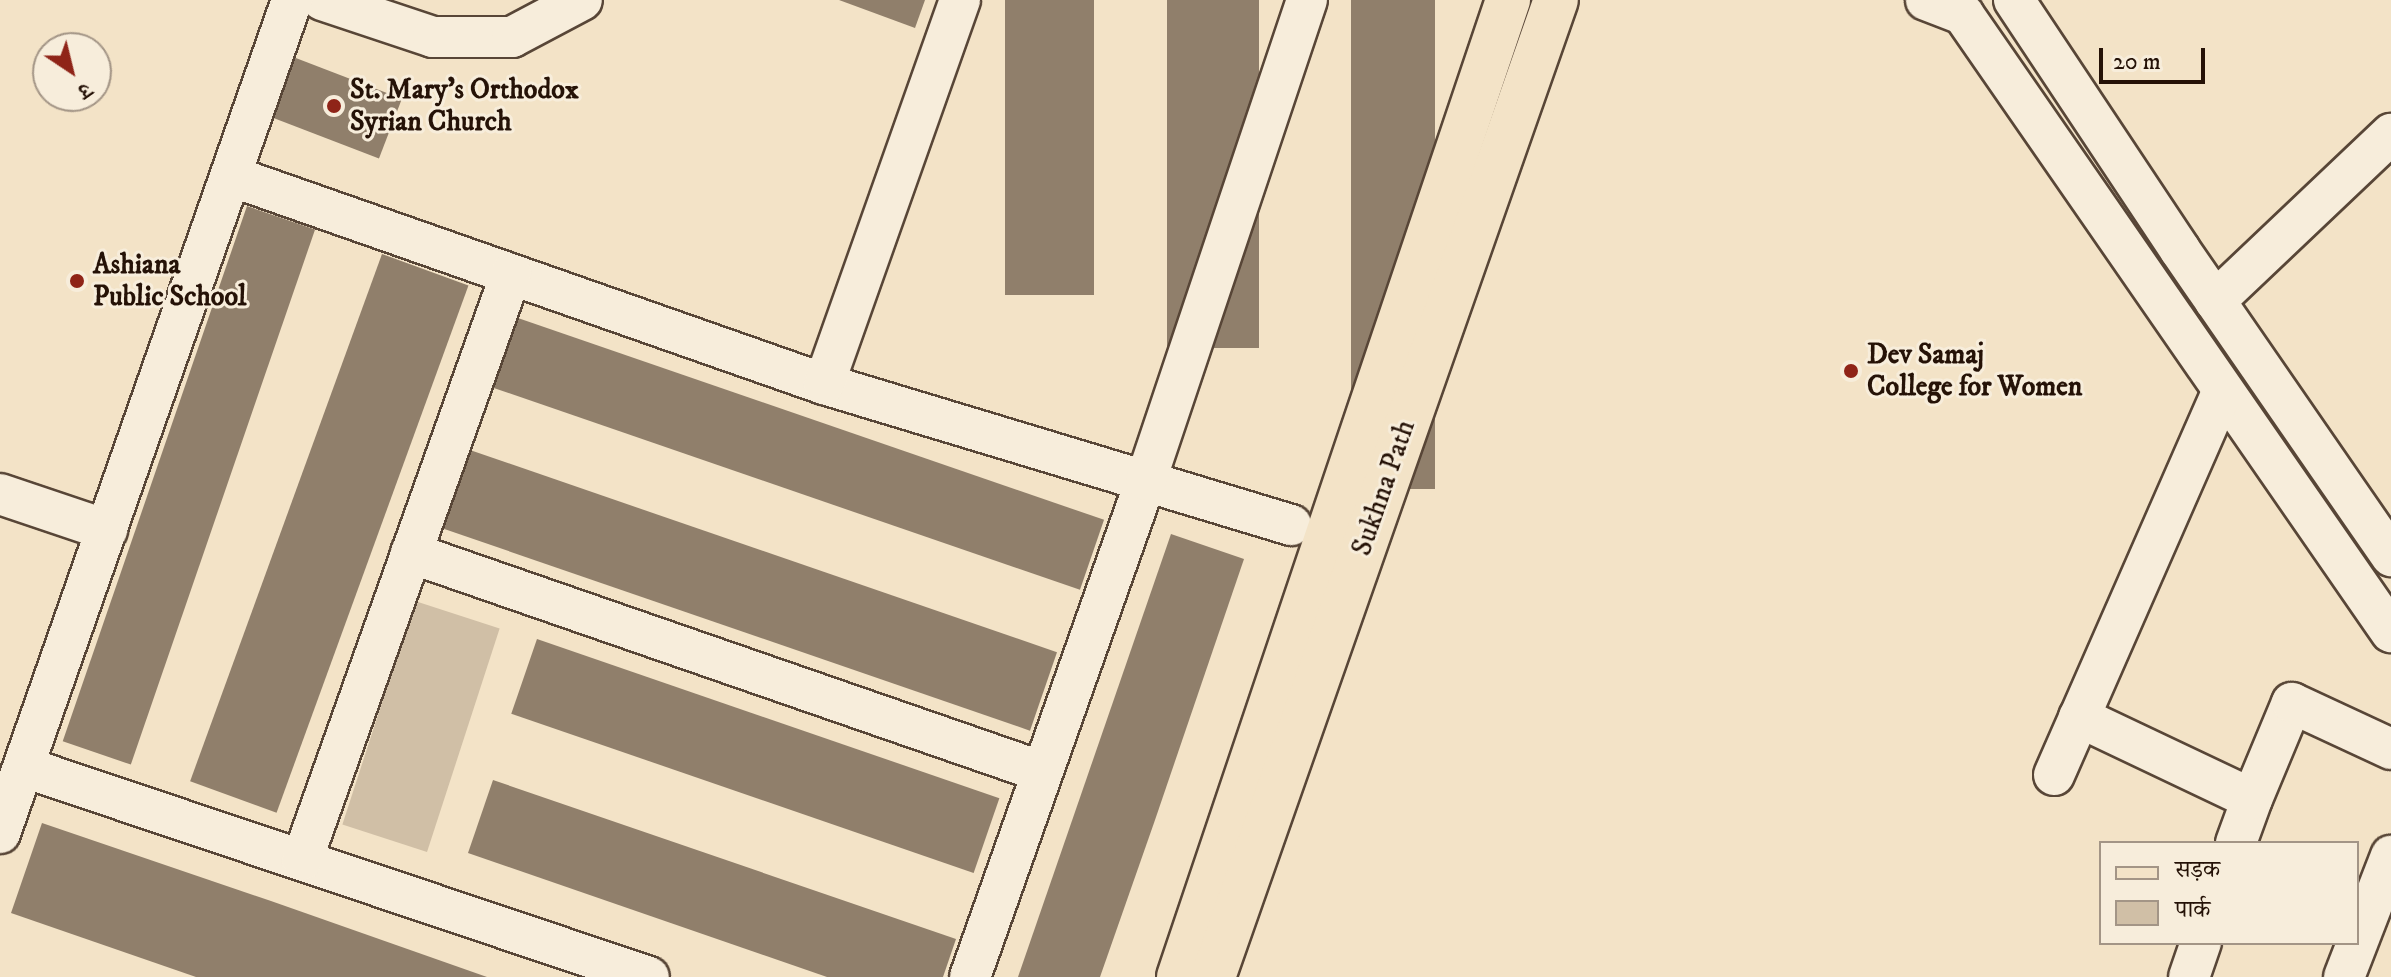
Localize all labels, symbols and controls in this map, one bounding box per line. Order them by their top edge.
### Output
north arrow [32,32,112,112]
scale bar [2103,32,2209,82]
text: 20 m [2113,47,2161,77]
place label: St. Mary's Orthodox Syrian Church [350,73,579,139]
text: उ [73,76,97,105]
marker: St. Mary's Orthodox Syrian Church [325,97,343,115]
place label: Ashiana Public School [93,248,246,314]
marker: Ashiana Public School [68,272,86,290]
place label: Dev Samaj College for Women [1867,338,2082,404]
marker: Dev Samaj College for Women [1842,362,1860,380]
street label: Sukhna Path [1345,416,1423,560]
legend [2099,841,2359,945]
text: सड़क [2175,855,2220,885]
text: पार्क [2175,895,2210,925]

